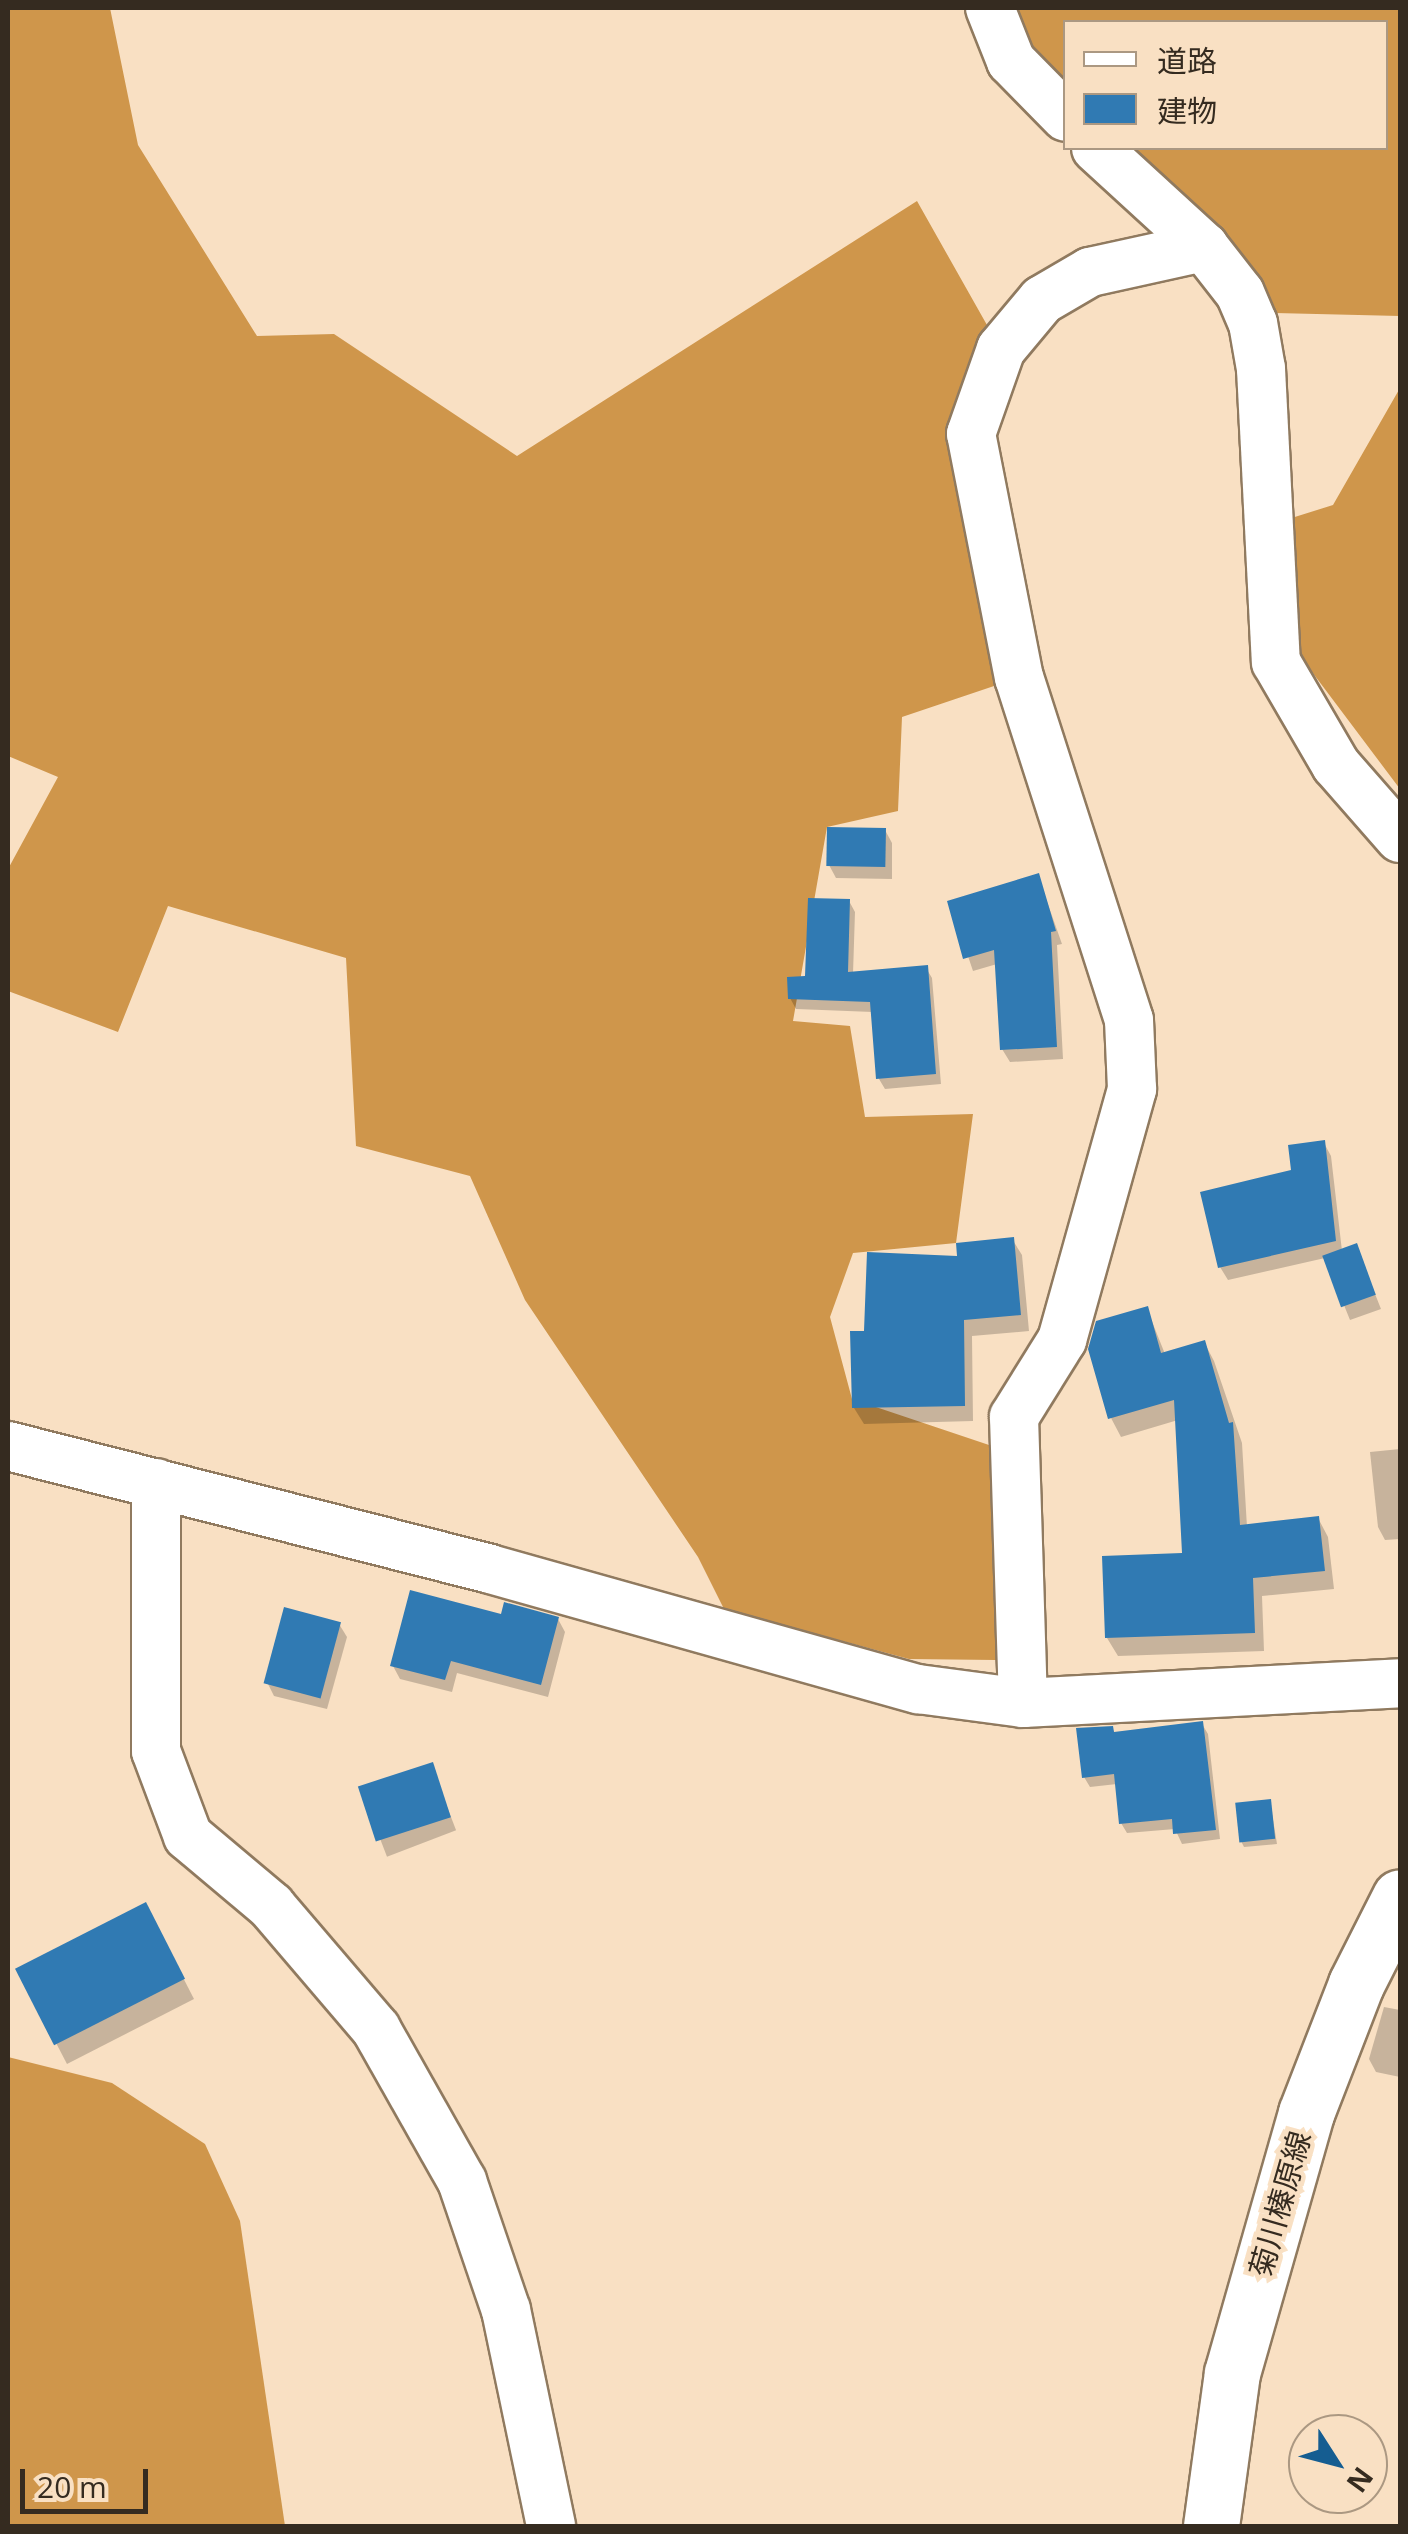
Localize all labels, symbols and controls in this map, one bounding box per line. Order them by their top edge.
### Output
legend [1063,20,1388,150]
text: 道路 [1157,40,1217,81]
text: 建物 [1157,90,1217,131]
street label: 菊川榛原線 [1242,2127,1318,2281]
north arrow [1288,2414,1388,2514]
scale bar [25,2449,152,2511]
text: N [1339,2460,1383,2501]
text: 20 m [37,2466,107,2507]

